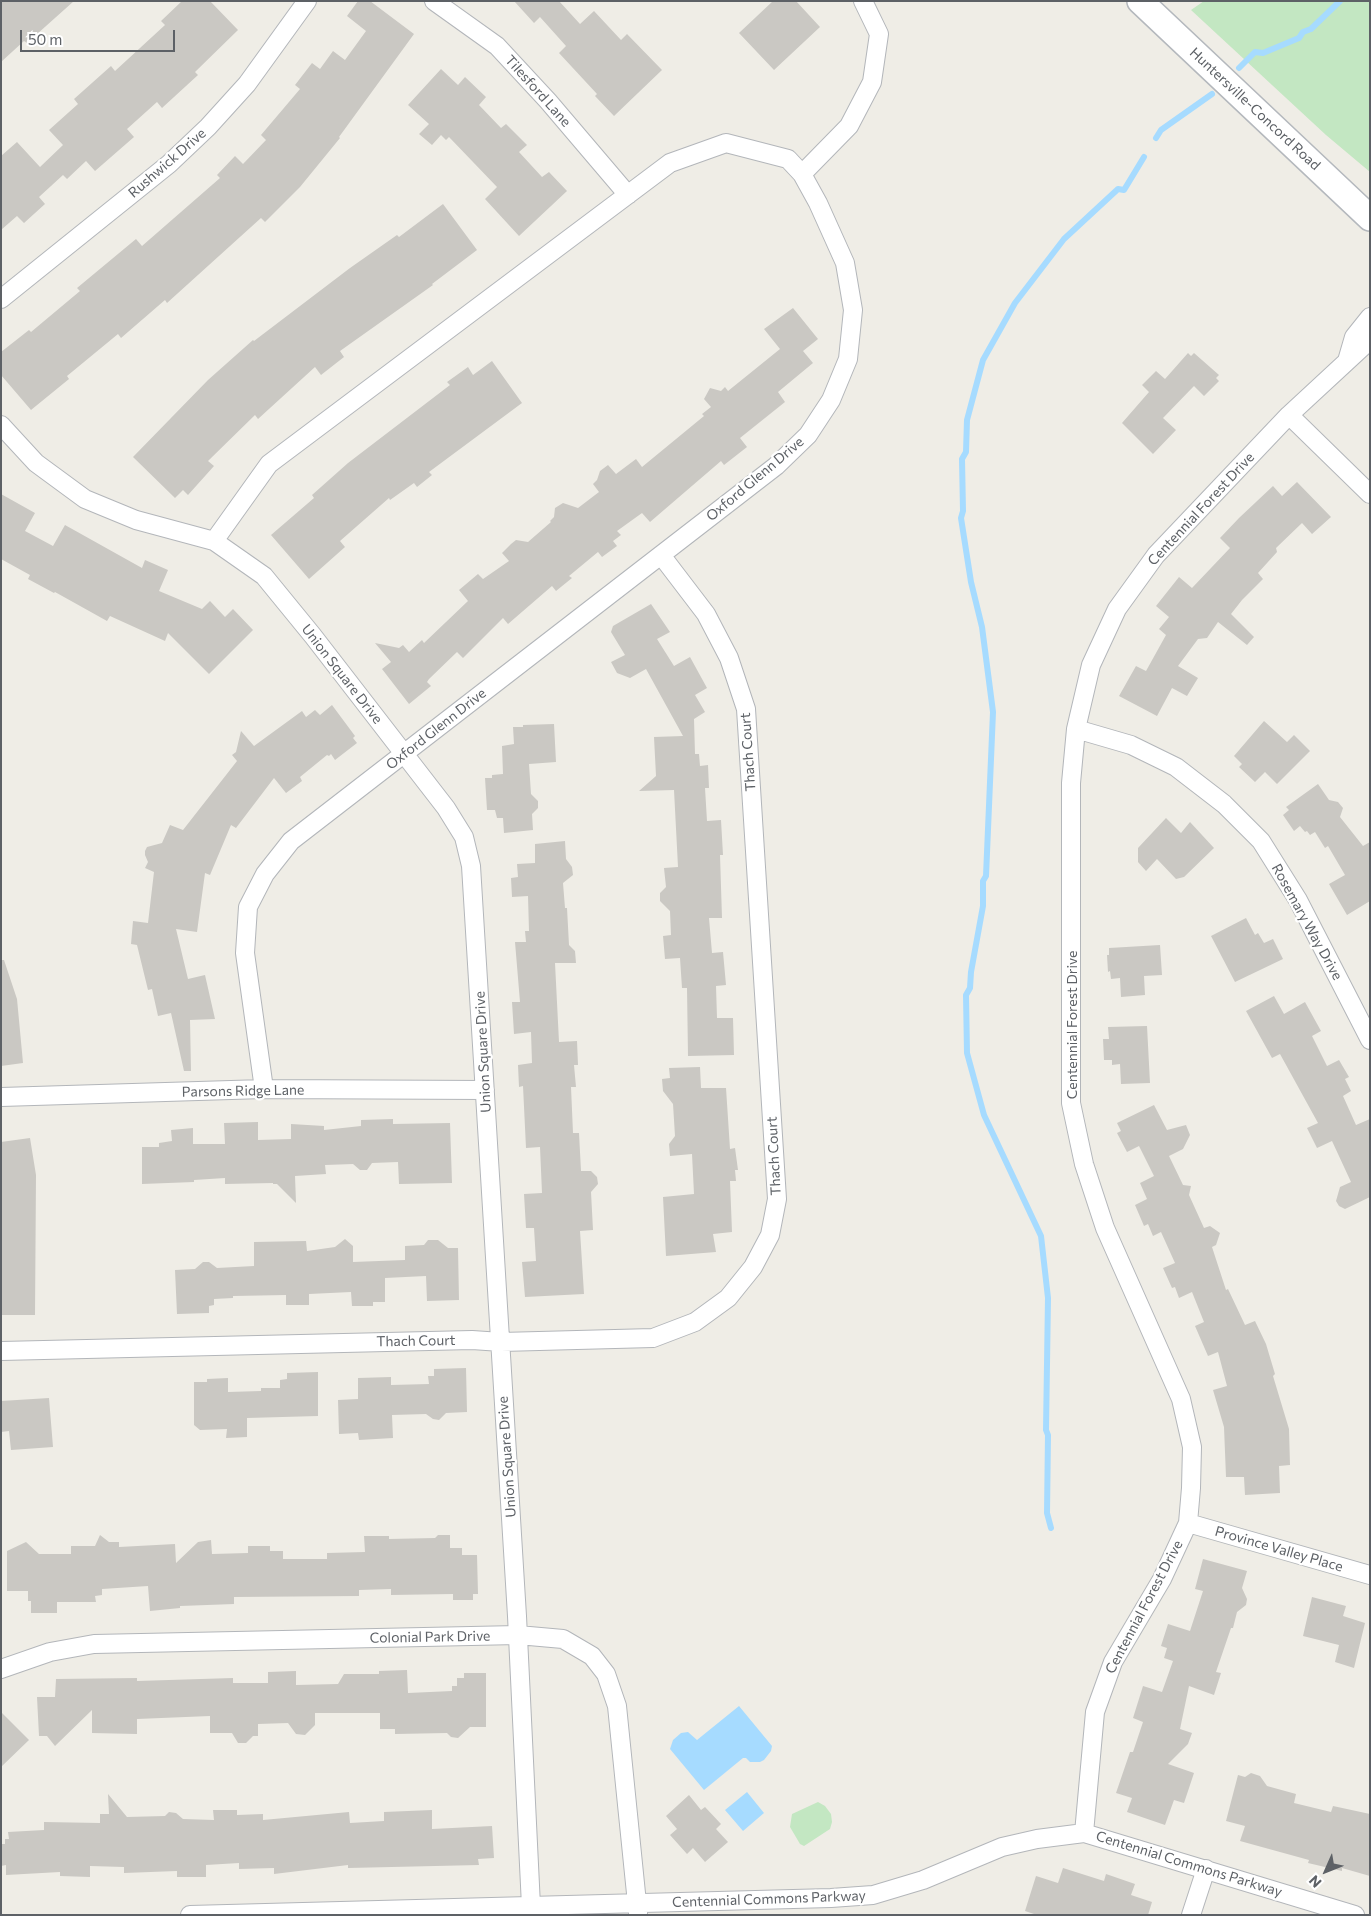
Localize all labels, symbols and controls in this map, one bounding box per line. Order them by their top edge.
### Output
scale bar [22,20,178,52]
text: 50 m [28,30,62,48]
street label: Huntersville-Concord Road [1186,44,1324,174]
street label: Tilesford Lane [502,52,574,130]
street label: Rushwick Drive [125,125,209,201]
street label: Oxford Glenn Drive [703,433,807,525]
street label: Centennial Forest Drive [1144,449,1258,569]
street label: Union Square Drive [298,621,386,727]
street label: Oxford Glenn Drive [383,685,489,773]
street label: Thach Court [737,712,759,792]
street label: Rosemary Way Drive [1268,861,1346,983]
street label: Centennial Forest Drive [1064,951,1080,1099]
street label: Union Square Drive [471,991,495,1113]
street label: Parsons Ridge Lane [182,1082,304,1100]
street label: Thach Court [764,1116,784,1196]
street label: Thach Court [376,1332,456,1350]
street label: Union Square Drive [494,1396,520,1518]
street label: Province Valley Place [1213,1523,1345,1575]
street label: Centennial Forest Drive [1102,1537,1186,1677]
street label: Colonial Park Drive [369,1628,491,1646]
street label: Centennial Commons Parkway [1094,1828,1284,1900]
north arrow [1301,1846,1351,1896]
text: N [1305,1872,1325,1891]
street label: Centennial Commons Parkway [672,1887,866,1911]

